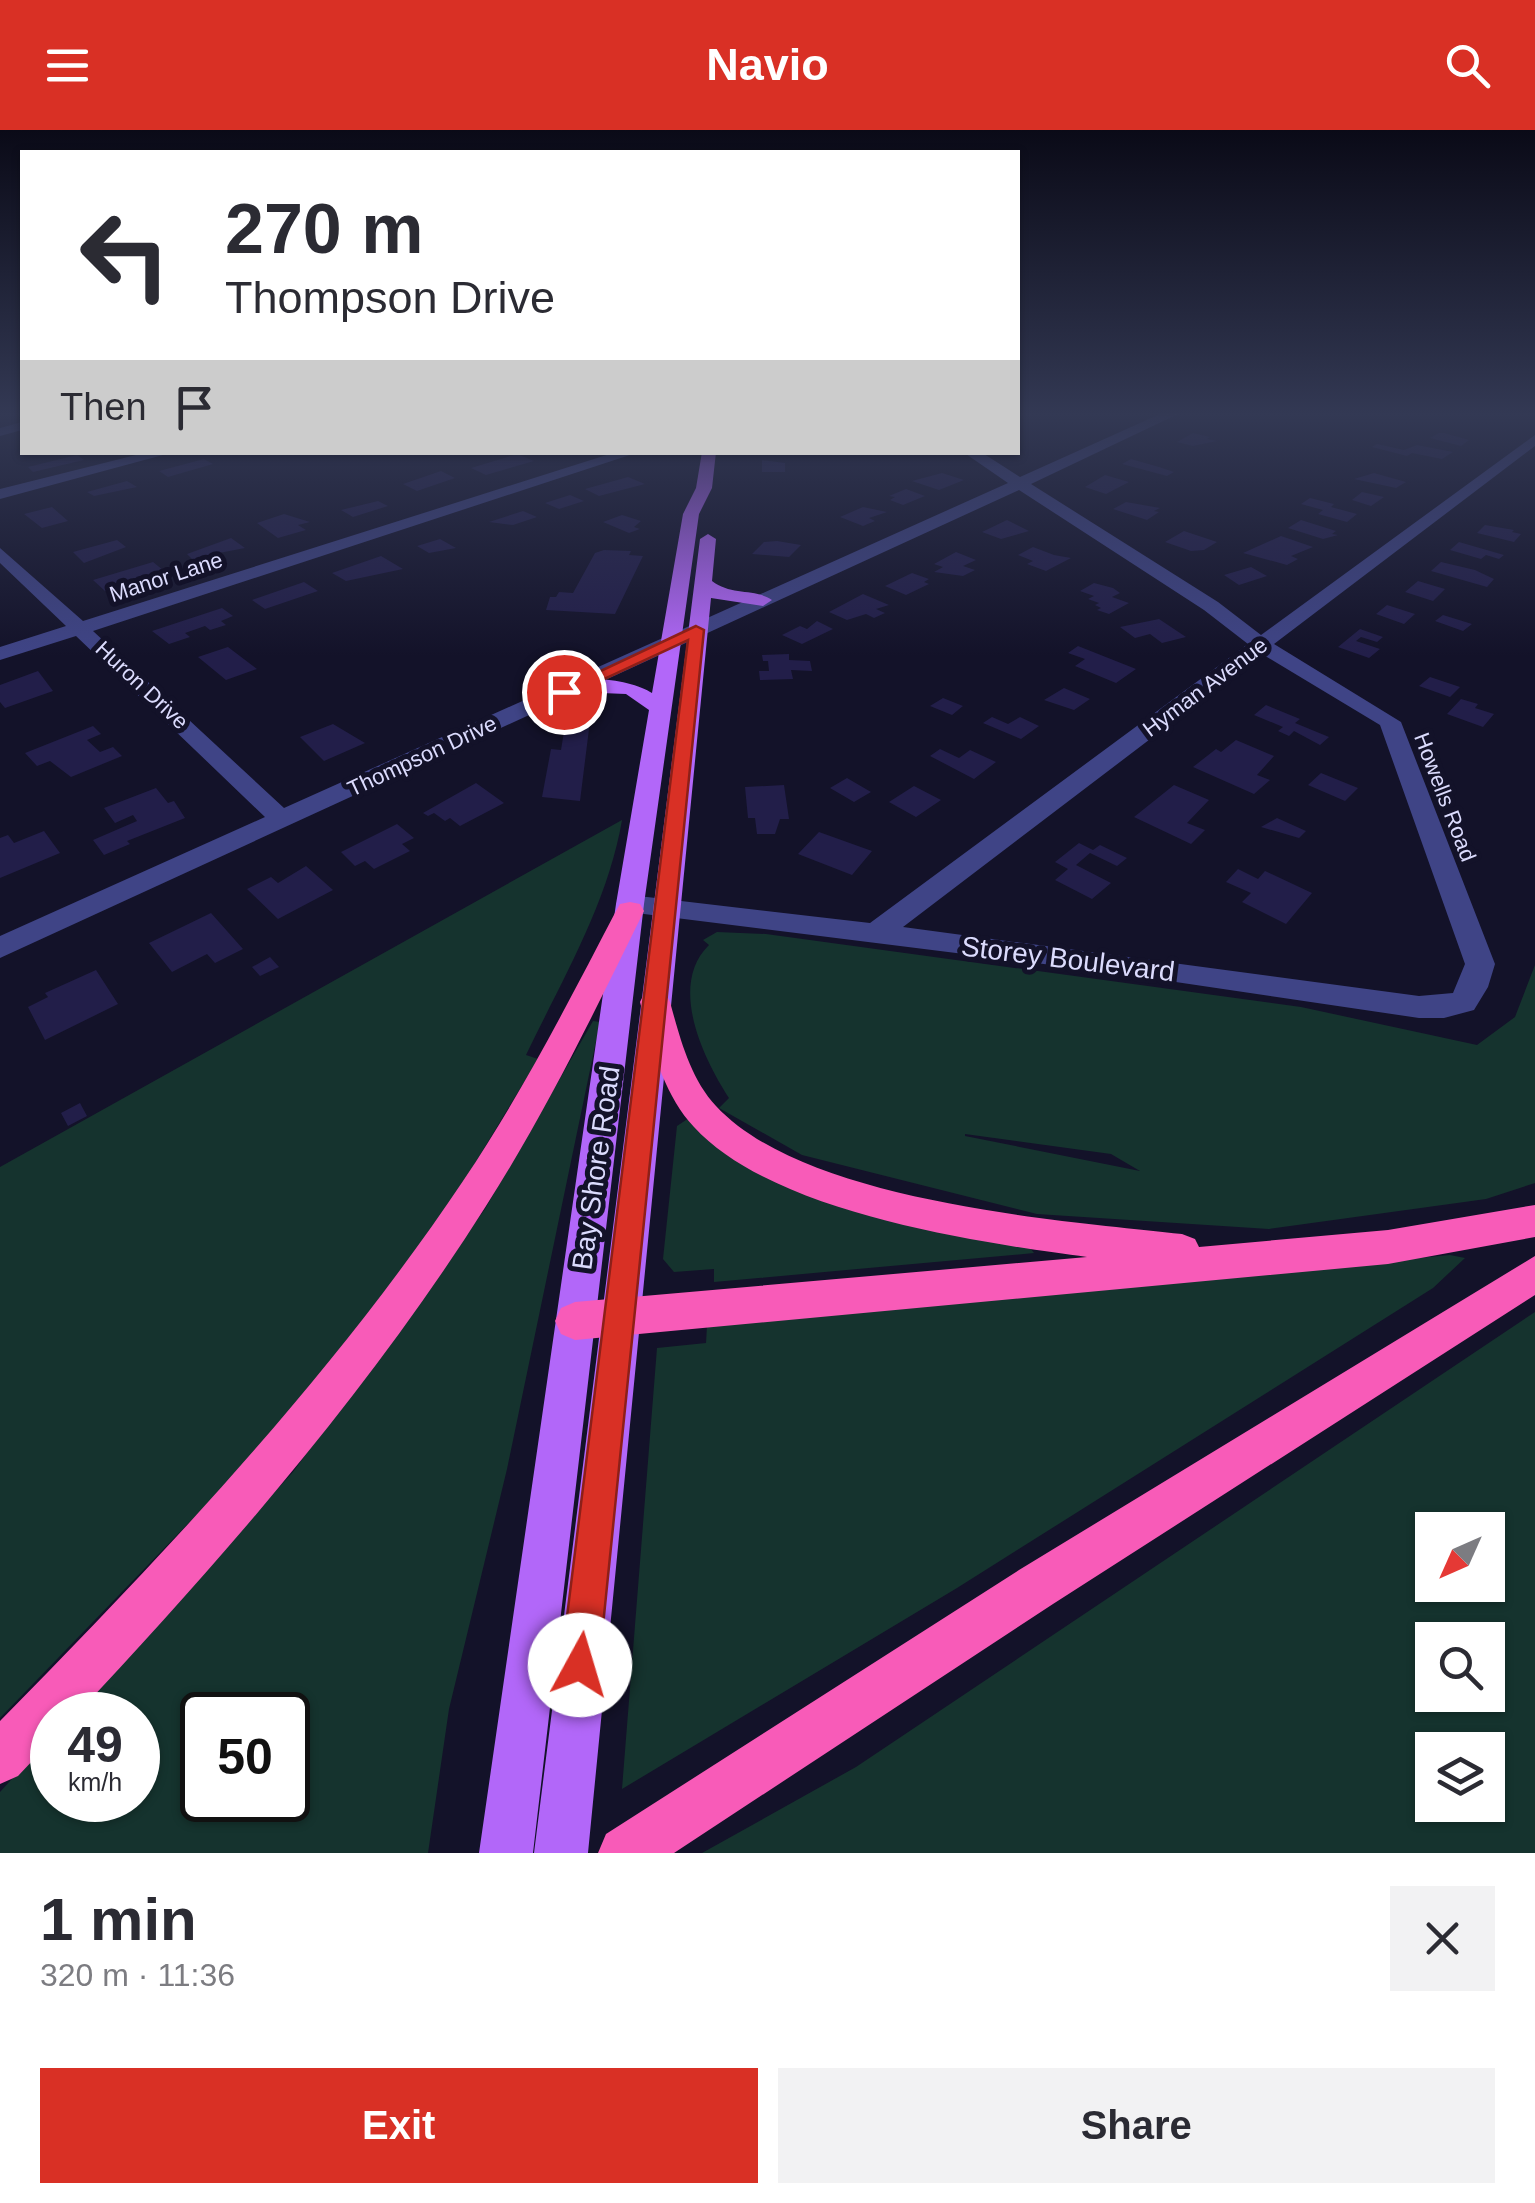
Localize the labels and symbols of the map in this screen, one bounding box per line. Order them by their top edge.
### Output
street label: Manor Lane [106,547,226,607]
street label: Hyman Avenue [1138,632,1272,742]
street label: Huron Drive [91,636,193,734]
pin [522,650,607,735]
street label: Thompson Drive [344,711,500,801]
street label: Howells Road [1409,729,1481,865]
street label: Storey Boulevard [960,931,1176,987]
street label: Bay Shore Road [566,1064,626,1272]
north arrow [1415,1512,1505,1602]
position arrow [528,1613,632,1717]
speed limit sign: 50 [180,1692,310,1822]

